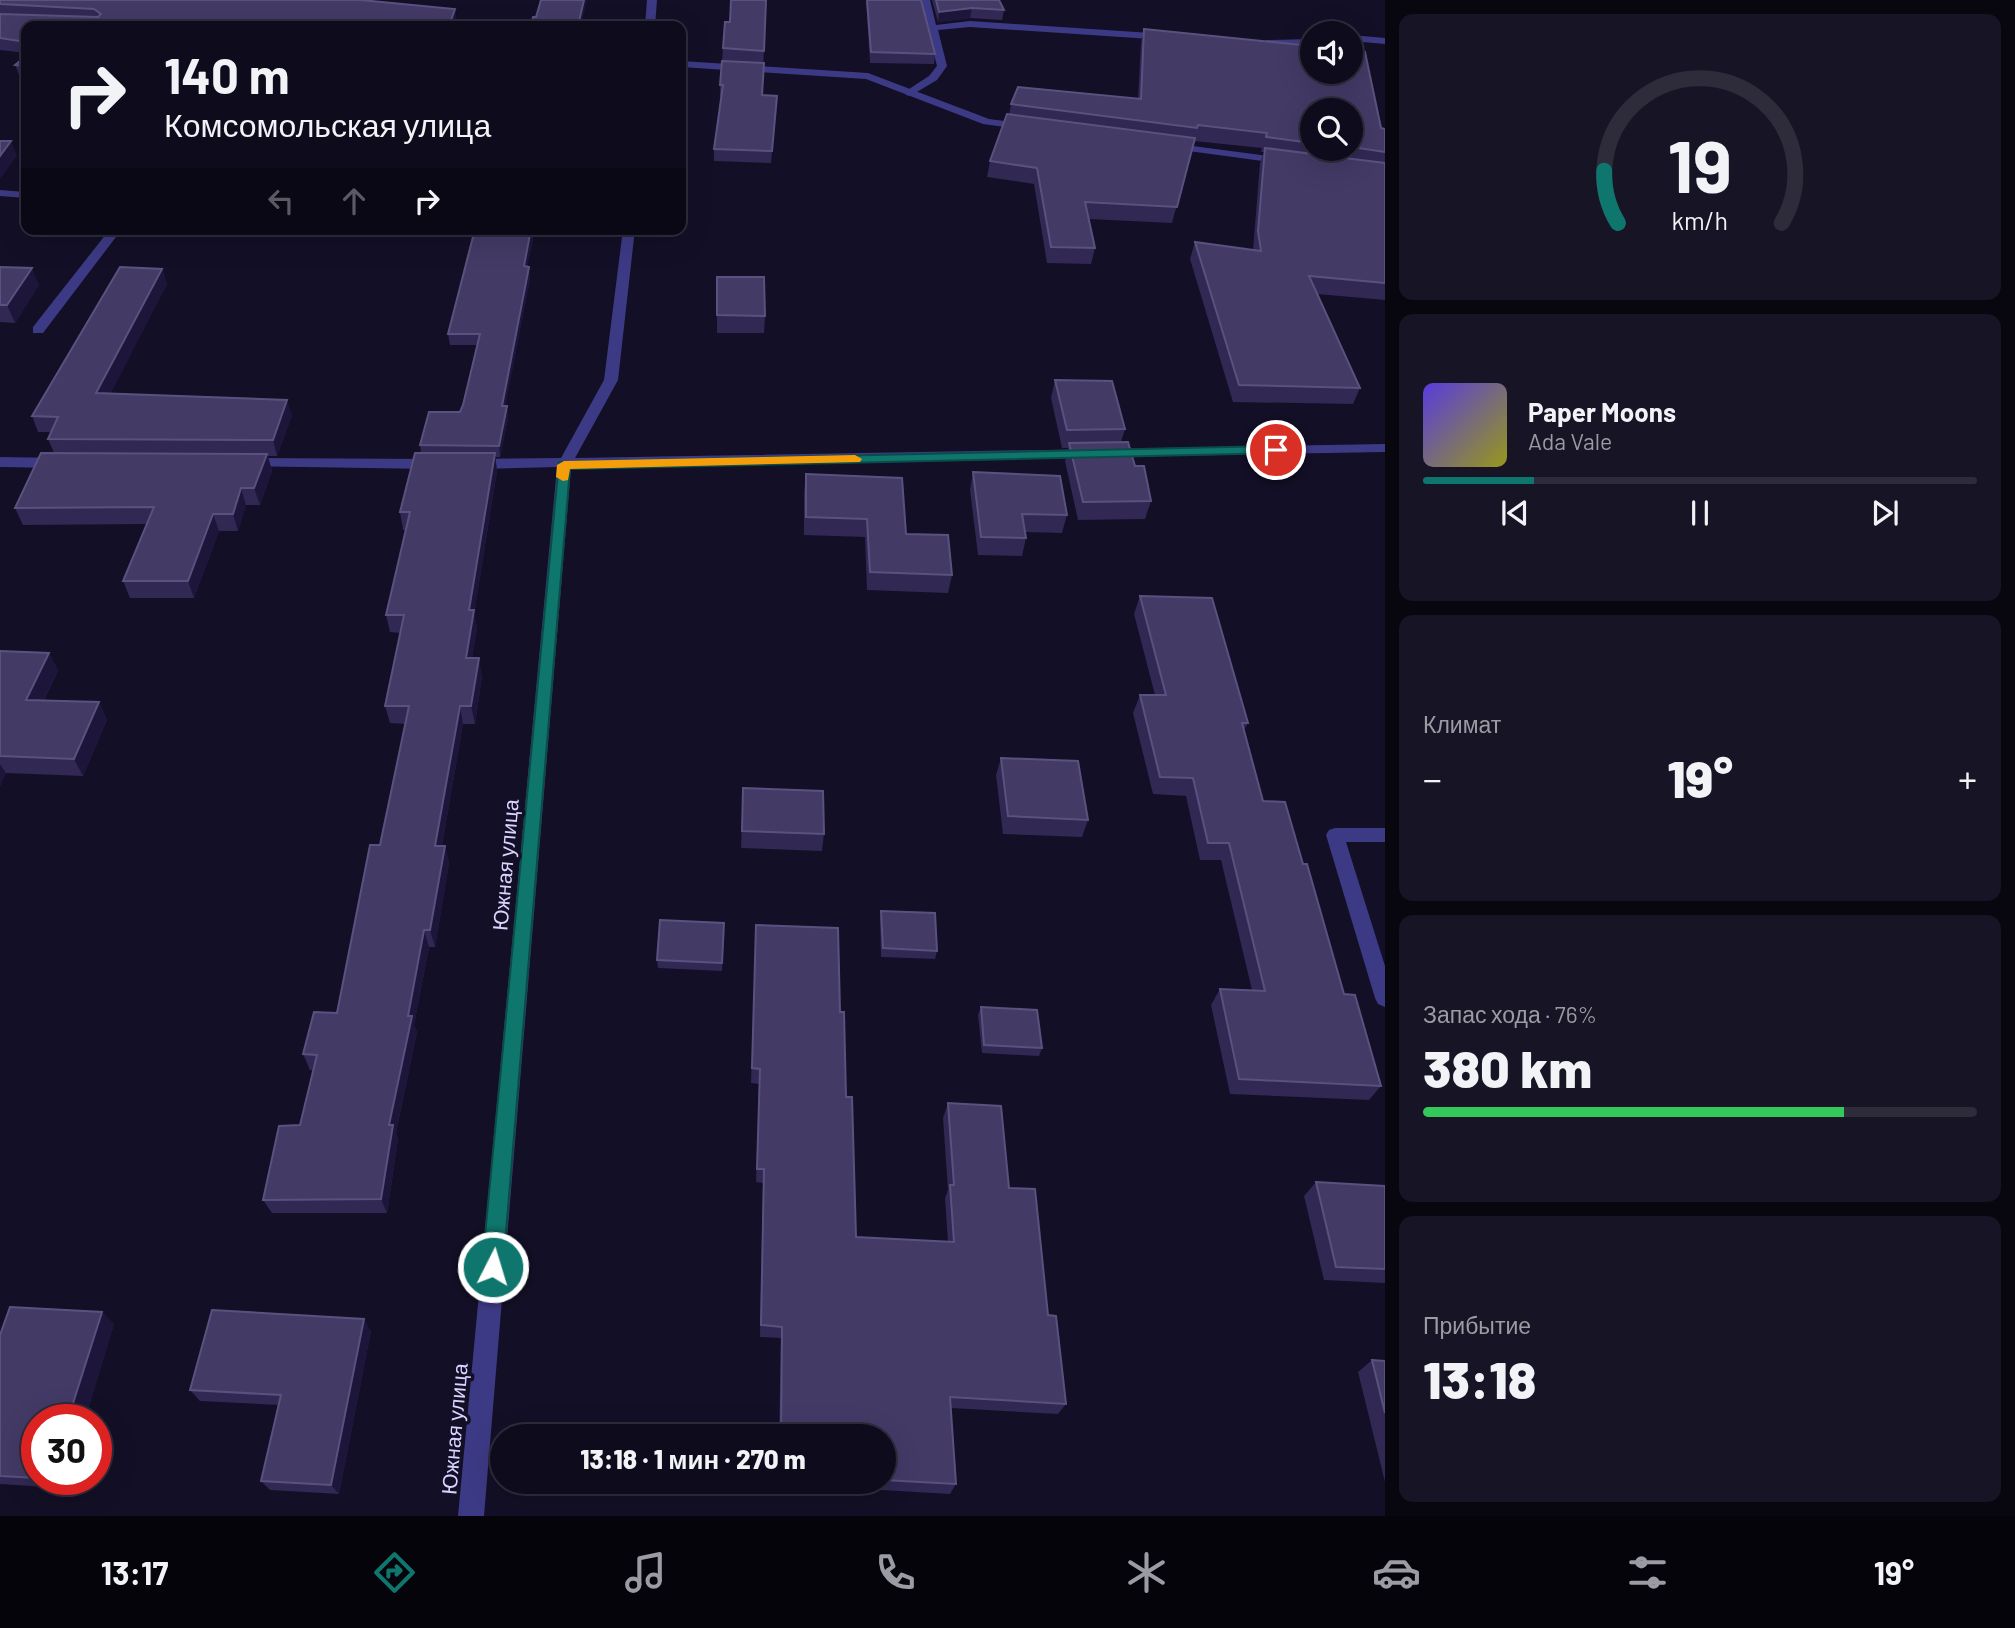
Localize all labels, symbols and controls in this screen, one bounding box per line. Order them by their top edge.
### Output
map controls [1300,21,1363,161]
button: sound [1300,21,1363,84]
text: 140 m [164,45,290,104]
icon: right [49,49,140,140]
button: search [1300,98,1363,161]
text: Комсомольская улица [164,105,491,143]
text: 19 [1668,121,1732,209]
icon: left [262,182,300,220]
icon: ahead [335,182,373,220]
icon: right [408,182,446,220]
text: km/h [1672,205,1728,235]
text: Paper Moons [1528,396,1676,427]
pin [1246,420,1306,480]
text: Ada Vale [1528,427,1612,455]
icon: arrive [1257,431,1295,469]
icon: previous [1496,494,1534,532]
icon: pause [1681,494,1719,532]
icon: next [1866,494,1904,532]
text: Климат [1423,710,1501,738]
text: 19° [1667,746,1733,808]
text: − [1423,755,1442,801]
text: + [1958,755,1977,801]
street label: Южная улица [486,798,523,932]
text: Запас хода · 76% [1423,1000,1597,1028]
text: 380 km [1423,1036,1592,1098]
position arrow [456,1230,530,1304]
text: Прибытие [1423,1311,1531,1339]
text: 13:18 [1423,1347,1536,1409]
street label: Южная улица [435,1362,472,1496]
speed limit sign: 30 [21,1404,112,1495]
text: 13:18 · 1 мин · 270 m [580,1443,806,1474]
icon: directions [370,1548,419,1597]
icon: music [621,1548,670,1597]
icon: phone [871,1548,920,1597]
icon: climate [1122,1548,1171,1597]
icon: car [1372,1548,1421,1597]
icon: filters [1623,1548,1672,1597]
text: 13:17 [101,1553,168,1591]
text: 19° [1874,1553,1914,1591]

